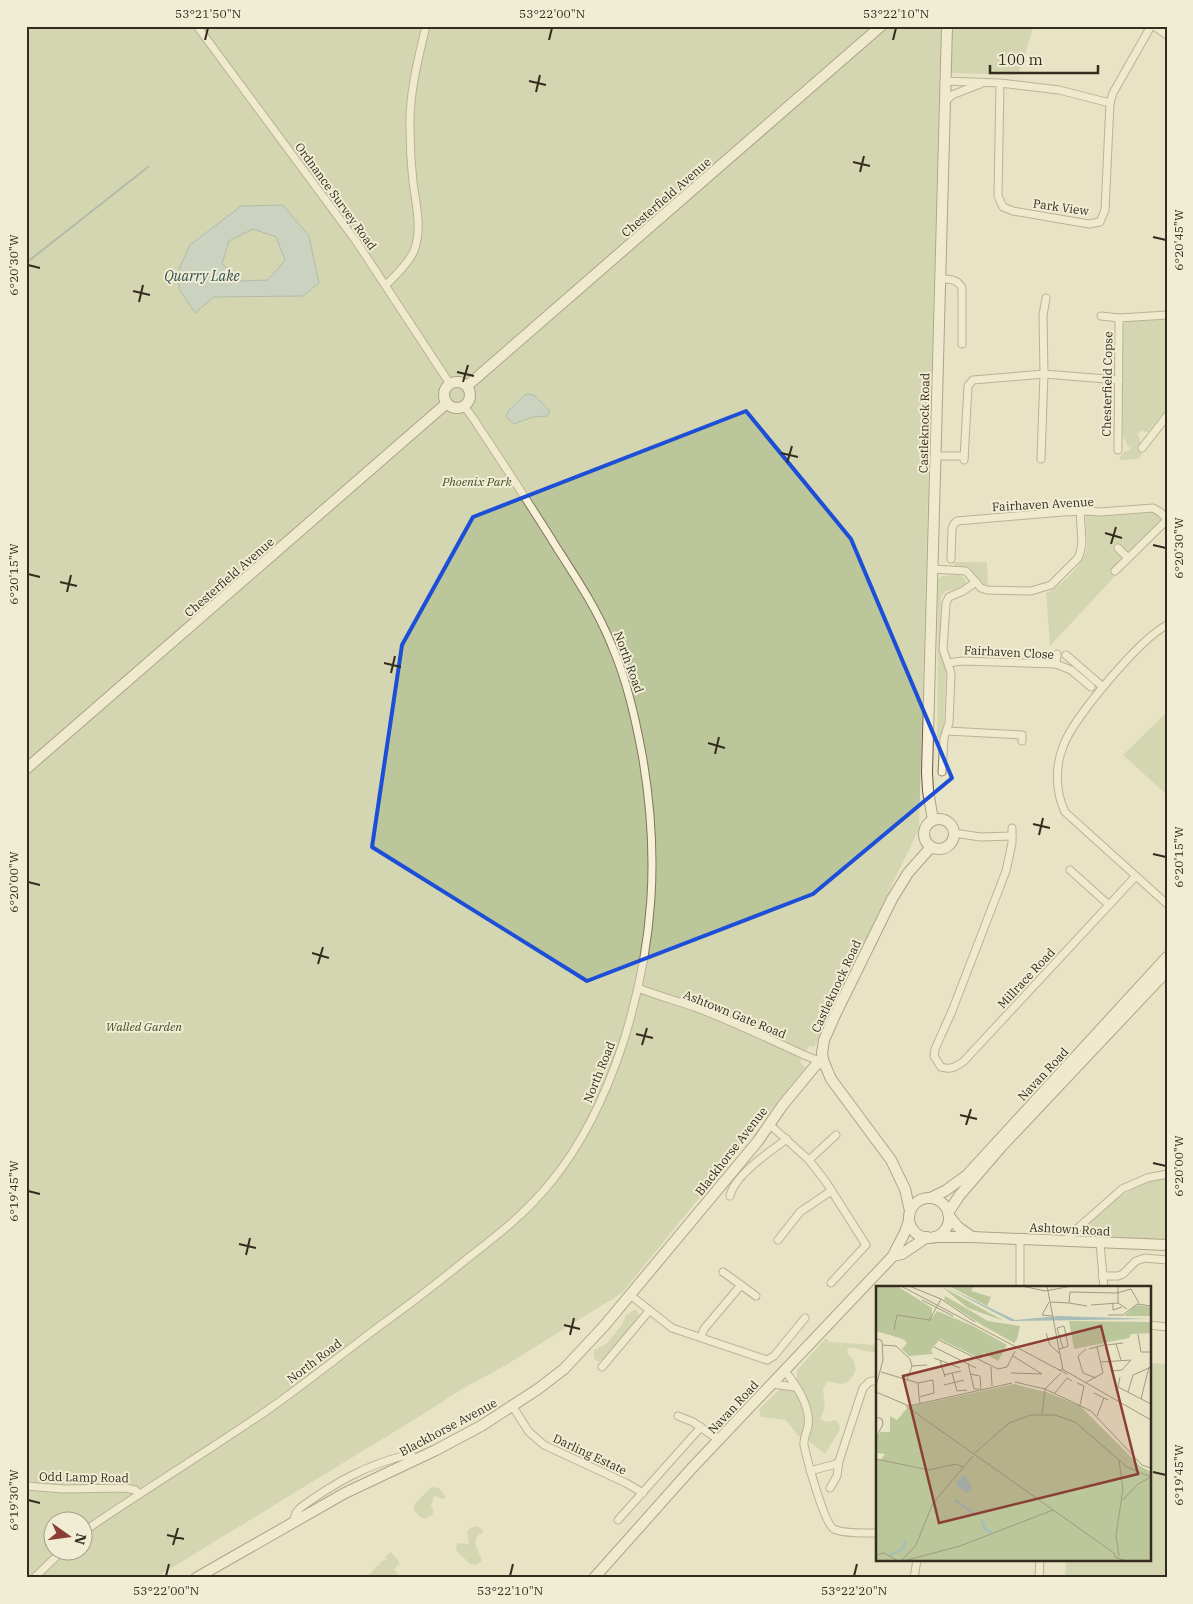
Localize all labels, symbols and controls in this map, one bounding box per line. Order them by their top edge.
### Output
text: 53°21'50"N [175,6,241,21]
text: 53°22'00"N [519,6,585,21]
text: 53°22'10"N [863,6,929,21]
scale bar [990,42,1098,74]
text: 100 m [998,50,1043,69]
street label: Ordnance Survey Road [292,139,380,253]
street label: Chesterfield Avenue [618,154,714,240]
street label: Park View [1032,196,1091,218]
text: 6°20'45"W [1171,209,1186,271]
text: 6°20'30"W [6,234,21,296]
water label: Quarry Lake [164,267,241,285]
street label: Chesterfield Copse [1099,331,1115,437]
street label: Castleknock Road [916,373,932,473]
park label: Phoenix Park [441,474,512,489]
street label: Fairhaven Avenue [992,494,1094,514]
text: 6°20'30"W [1171,517,1186,579]
street label: Chesterfield Avenue [181,534,277,620]
text: 6°20'15"W [6,543,21,605]
street label: North Road [611,629,647,695]
street label: Fairhaven Close [964,642,1054,662]
text: 6°20'15"W [1171,826,1186,888]
text: 6°20'00"W [6,851,21,913]
street label: Castleknock Road [808,937,864,1035]
street label: Millrace Road [994,945,1058,1011]
street label: Ashtown Gate Road [681,987,789,1041]
park label: Walled Garden [106,1019,182,1034]
street label: North Road [580,1039,618,1105]
street label: Navan Road [1014,1044,1072,1104]
street label: Blackhorse Avenue [692,1104,770,1198]
text: 6°20'00"W [1171,1135,1186,1197]
text: 6°19'45"W [6,1160,21,1222]
street label: Ashtown Road [1029,1219,1111,1239]
inset map [876,1286,1150,1562]
street label: North Road [284,1336,344,1386]
street label: Navan Road [704,1377,762,1437]
street label: Blackhorse Avenue [397,1395,499,1459]
street label: Darling Estate [551,1430,629,1478]
text: 6°19'45"W [1171,1444,1186,1506]
text: 6°19'30"W [6,1469,21,1531]
street label: Odd Lamp Road [39,1469,129,1485]
north arrow [42,1512,92,1562]
text: N [71,1532,91,1547]
text: 53°22'00"N [133,1583,199,1598]
text: 53°22'10"N [477,1583,543,1598]
text: 53°22'20"N [821,1583,887,1598]

